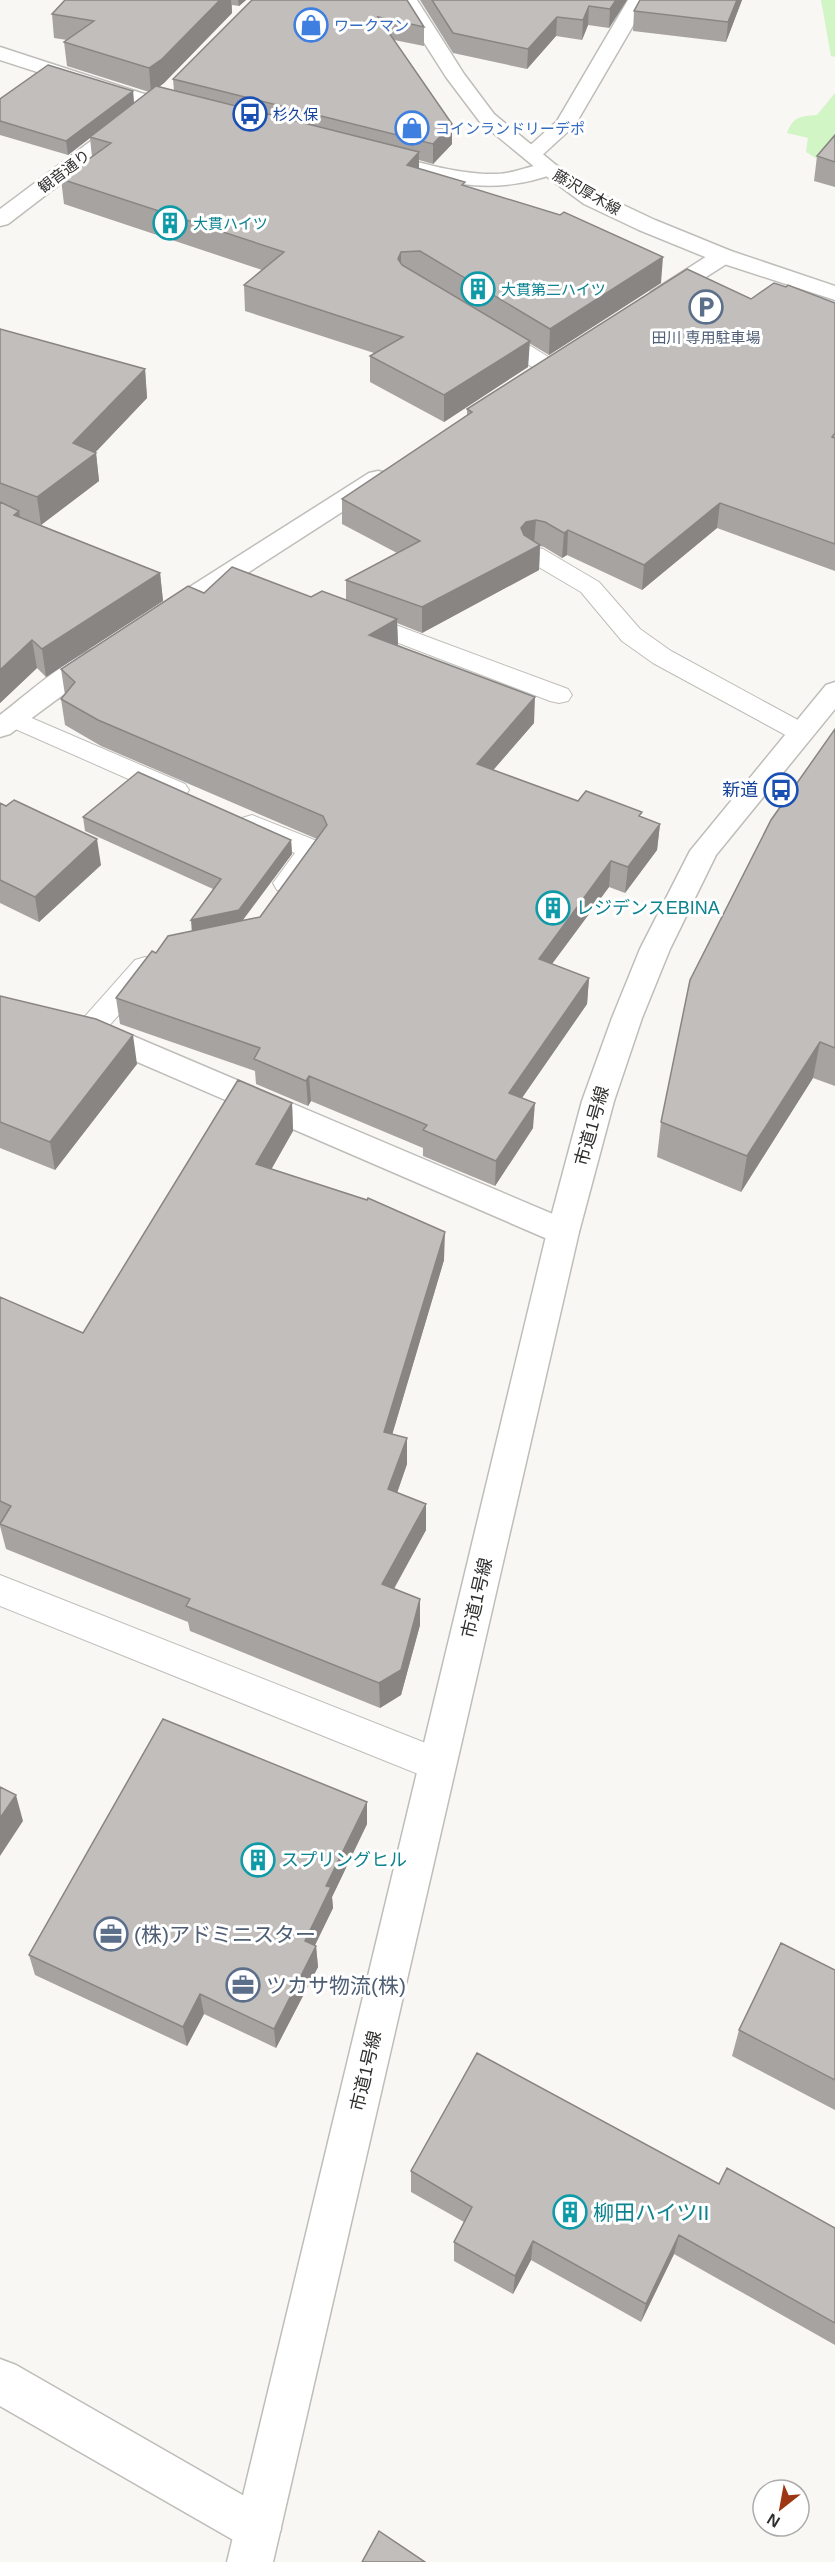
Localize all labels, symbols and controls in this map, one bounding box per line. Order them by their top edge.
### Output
shop icon: ワークマン [293,7,329,43]
place label: ワークマン [334,17,409,34]
bus stop icon: 杉久保 [232,96,268,132]
place label: 杉久保 [273,106,318,123]
shop icon: コインランドリーデポ [394,110,430,146]
place label: コインランドリーデポ [435,120,585,137]
street label: 観音通り [35,146,93,196]
street label: 藤沢厚木線 [550,166,624,218]
building icon: 大貫ハイツ [152,205,188,241]
place label: 大貫ハイツ [193,215,268,232]
building icon: 大貫第二ハイツ [460,271,496,307]
place label: 大貫第二ハイツ [501,281,606,298]
parking icon: 田川 専用駐車場 [688,289,724,325]
place label: 田川 専用駐車場 [651,329,761,346]
bus stop icon: 新道 [763,772,799,808]
place label: 新道 [722,780,758,800]
building icon: レジデンスEBINA [535,890,571,926]
place label: レジデンスEBINA [576,898,720,918]
street label: 市道1号線 [571,1084,613,1168]
street label: 市道1号線 [458,1556,496,1640]
building icon: スプリングヒル [240,1842,276,1878]
place label: スプリングヒル [281,1850,407,1870]
office icon: (株)アドミニスター [93,1916,129,1952]
place label: (株)アドミニスター [134,1923,316,1946]
office icon: ツカサ物流(株) [225,1967,261,2003]
place label: ツカサ物流(株) [266,1974,406,1997]
street label: 市道1号線 [347,2029,385,2113]
building icon: 柳田ハイツII [552,2194,588,2230]
place label: 柳田ハイツII [593,2201,709,2224]
north arrow [751,2478,811,2538]
text: N [764,2510,783,2531]

